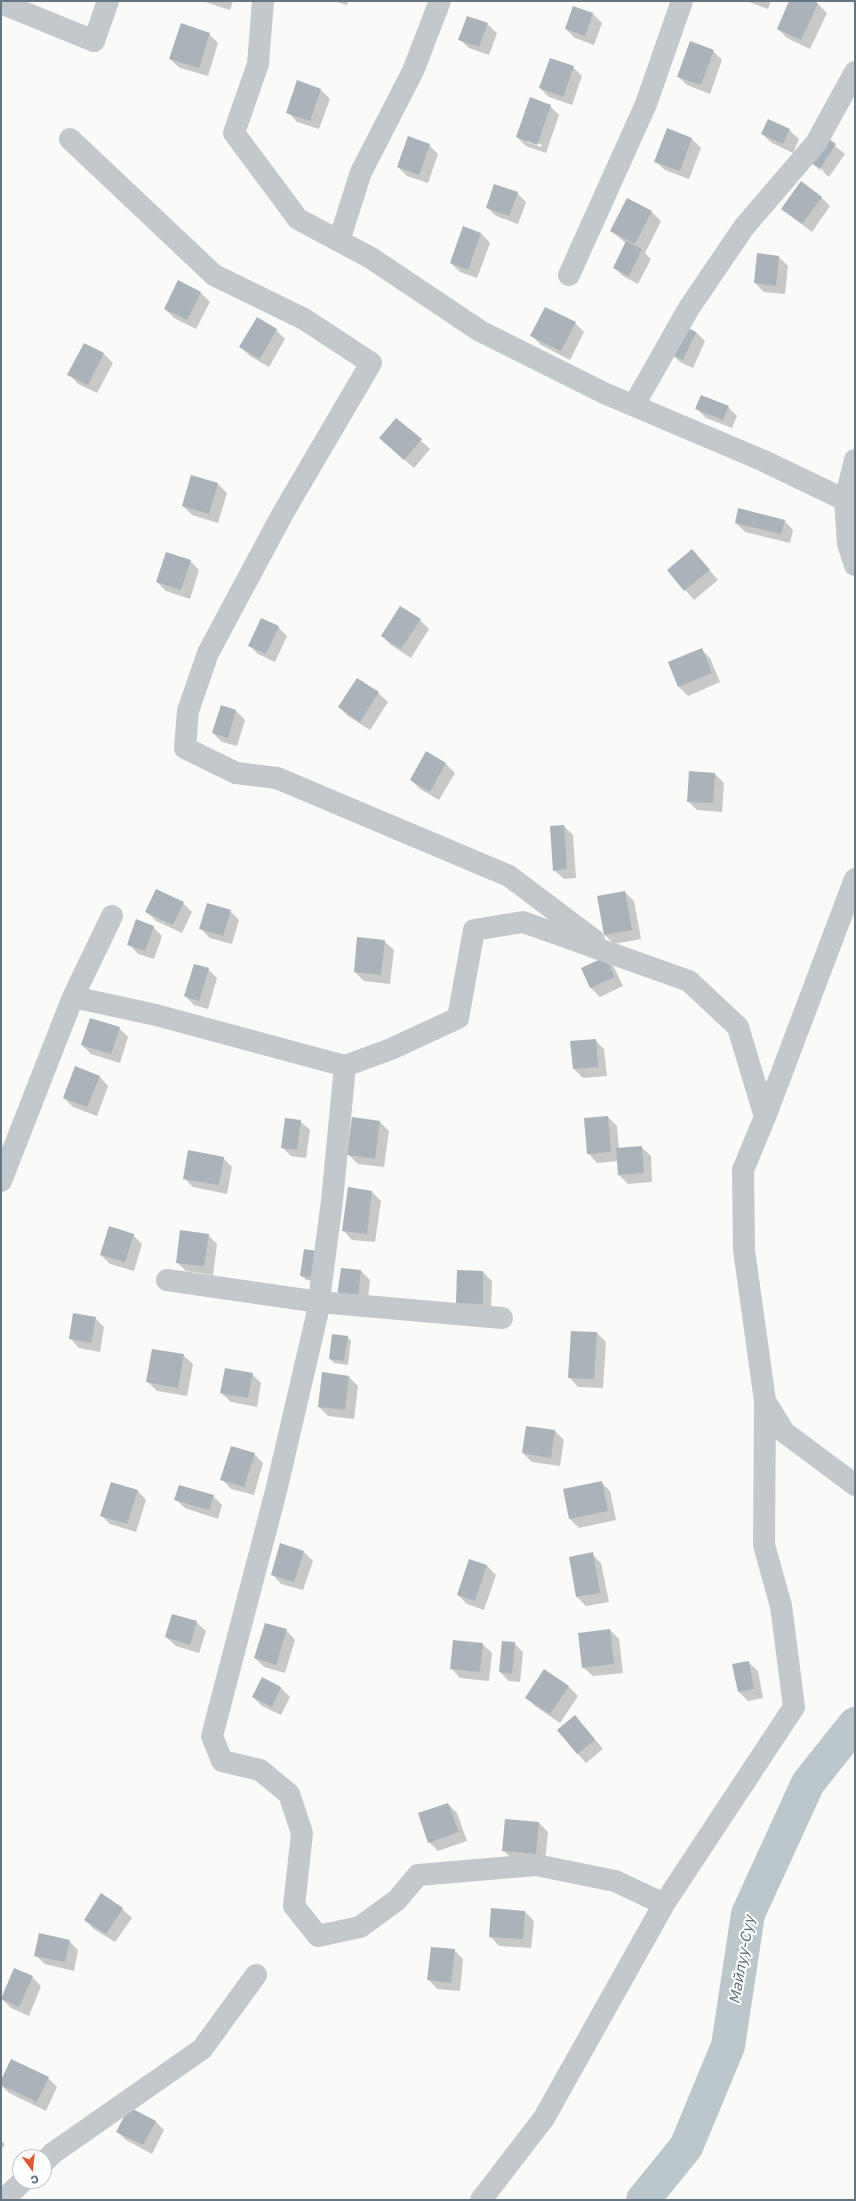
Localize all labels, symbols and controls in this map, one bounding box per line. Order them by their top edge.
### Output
water label: Майлуу-Суу [725,1914,759,2006]
north arrow [12,2149,52,2189]
text: С [30,2173,40,2187]

